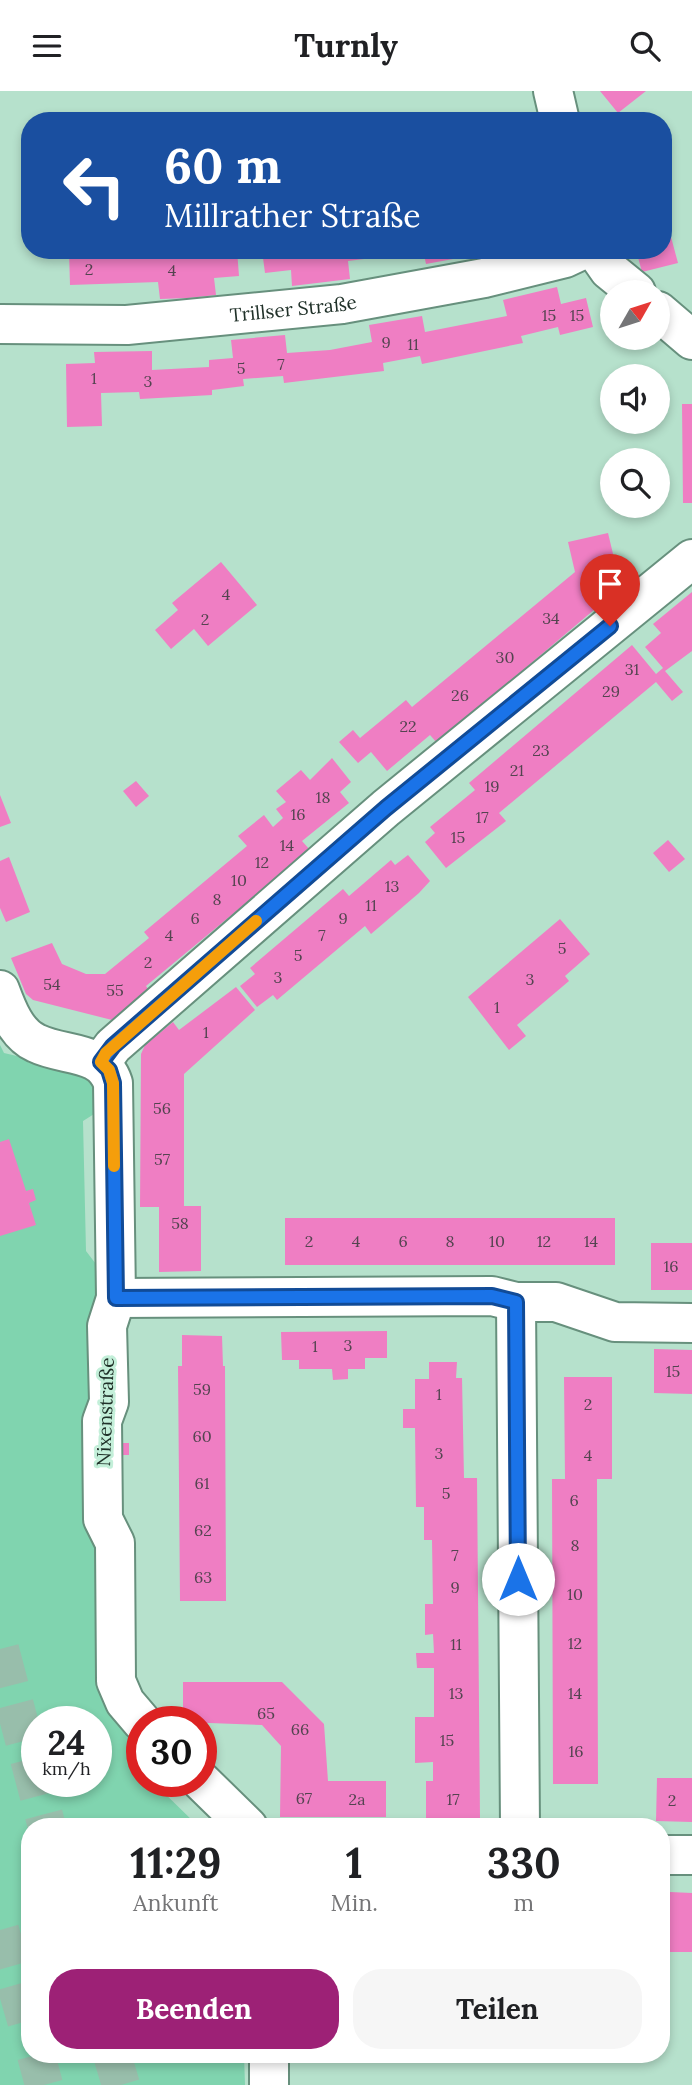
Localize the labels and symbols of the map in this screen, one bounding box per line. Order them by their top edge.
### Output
house number: 2 [85,259,93,279]
house number: 4 [168,260,177,280]
north arrow [600,280,670,350]
street label: Trillser Straße [229,290,359,327]
house number: 15 [542,305,556,325]
house number: 15 [570,305,584,325]
house number: 9 [381,332,391,352]
house number: 11 [407,334,419,354]
house number: 7 [277,354,285,374]
house number: 5 [237,358,245,378]
house number: 1 [91,368,97,388]
house number: 3 [144,371,153,391]
pin [580,554,640,626]
house number: 4 [222,584,231,604]
house number: 34 [542,608,560,628]
house number: 2 [201,609,209,629]
house number: 30 [496,647,514,667]
house number: 31 [625,659,640,679]
house number: 29 [602,681,620,701]
house number: 26 [451,685,469,705]
house number: 22 [399,716,417,736]
house number: 23 [532,740,550,760]
house number: 21 [510,760,524,780]
house number: 19 [484,776,500,796]
house number: 18 [316,787,330,807]
house number: 16 [290,804,306,824]
house number: 17 [475,807,489,827]
house number: 15 [451,827,465,847]
house number: 14 [280,835,295,855]
house number: 12 [255,852,269,872]
house number: 10 [231,870,247,890]
house number: 13 [385,876,399,896]
house number: 8 [213,889,222,909]
house number: 11 [365,895,377,915]
house number: 6 [190,908,200,928]
house number: 9 [338,908,348,928]
house number: 4 [165,925,174,945]
house number: 7 [318,925,326,945]
house number: 5 [558,938,566,958]
house number: 5 [294,945,302,965]
house number: 2 [144,952,152,972]
house number: 3 [274,967,283,987]
house number: 3 [526,969,535,989]
house number: 54 [43,974,61,994]
house number: 55 [106,980,124,1000]
house number: 1 [494,997,500,1017]
house number: 1 [203,1022,209,1042]
house number: 56 [153,1098,171,1118]
house number: 57 [154,1149,171,1169]
house number: 58 [171,1213,189,1233]
house number: 2 [305,1231,313,1251]
house number: 4 [352,1231,361,1251]
house number: 6 [398,1231,408,1251]
house number: 8 [446,1231,455,1251]
house number: 10 [489,1231,505,1251]
house number: 12 [537,1231,551,1251]
house number: 14 [584,1231,599,1251]
house number: 16 [663,1256,679,1276]
house number: 3 [344,1335,353,1355]
house number: 1 [312,1336,318,1356]
street label: Nixenstraße [91,1357,119,1467]
house number: 15 [666,1361,680,1381]
house number: 59 [193,1379,211,1399]
house number: 1 [436,1384,442,1404]
house number: 2 [584,1394,592,1414]
house number: 60 [192,1426,212,1446]
house number: 3 [435,1443,444,1463]
house number: 4 [584,1445,593,1465]
house number: 61 [194,1473,210,1493]
house number: 5 [442,1483,450,1503]
house number: 6 [569,1490,579,1510]
house number: 62 [194,1520,212,1540]
house number: 8 [571,1535,580,1555]
position arrow [481,1542,555,1616]
house number: 7 [451,1545,459,1565]
house number: 63 [194,1567,212,1587]
house number: 9 [450,1577,460,1597]
house number: 10 [567,1584,583,1604]
house number: 12 [568,1633,582,1653]
house number: 11 [450,1634,462,1654]
house number: 13 [449,1683,463,1703]
house number: 14 [568,1683,583,1703]
house number: 65 [257,1703,275,1723]
speed limit sign: 30 [126,1706,217,1797]
house number: 66 [291,1719,309,1739]
house number: 15 [440,1730,454,1750]
house number: 16 [568,1741,584,1761]
house number: 67 [296,1788,313,1808]
house number: 2a [349,1789,365,1809]
house number: 17 [446,1789,460,1809]
house number: 2 [668,1790,676,1810]

